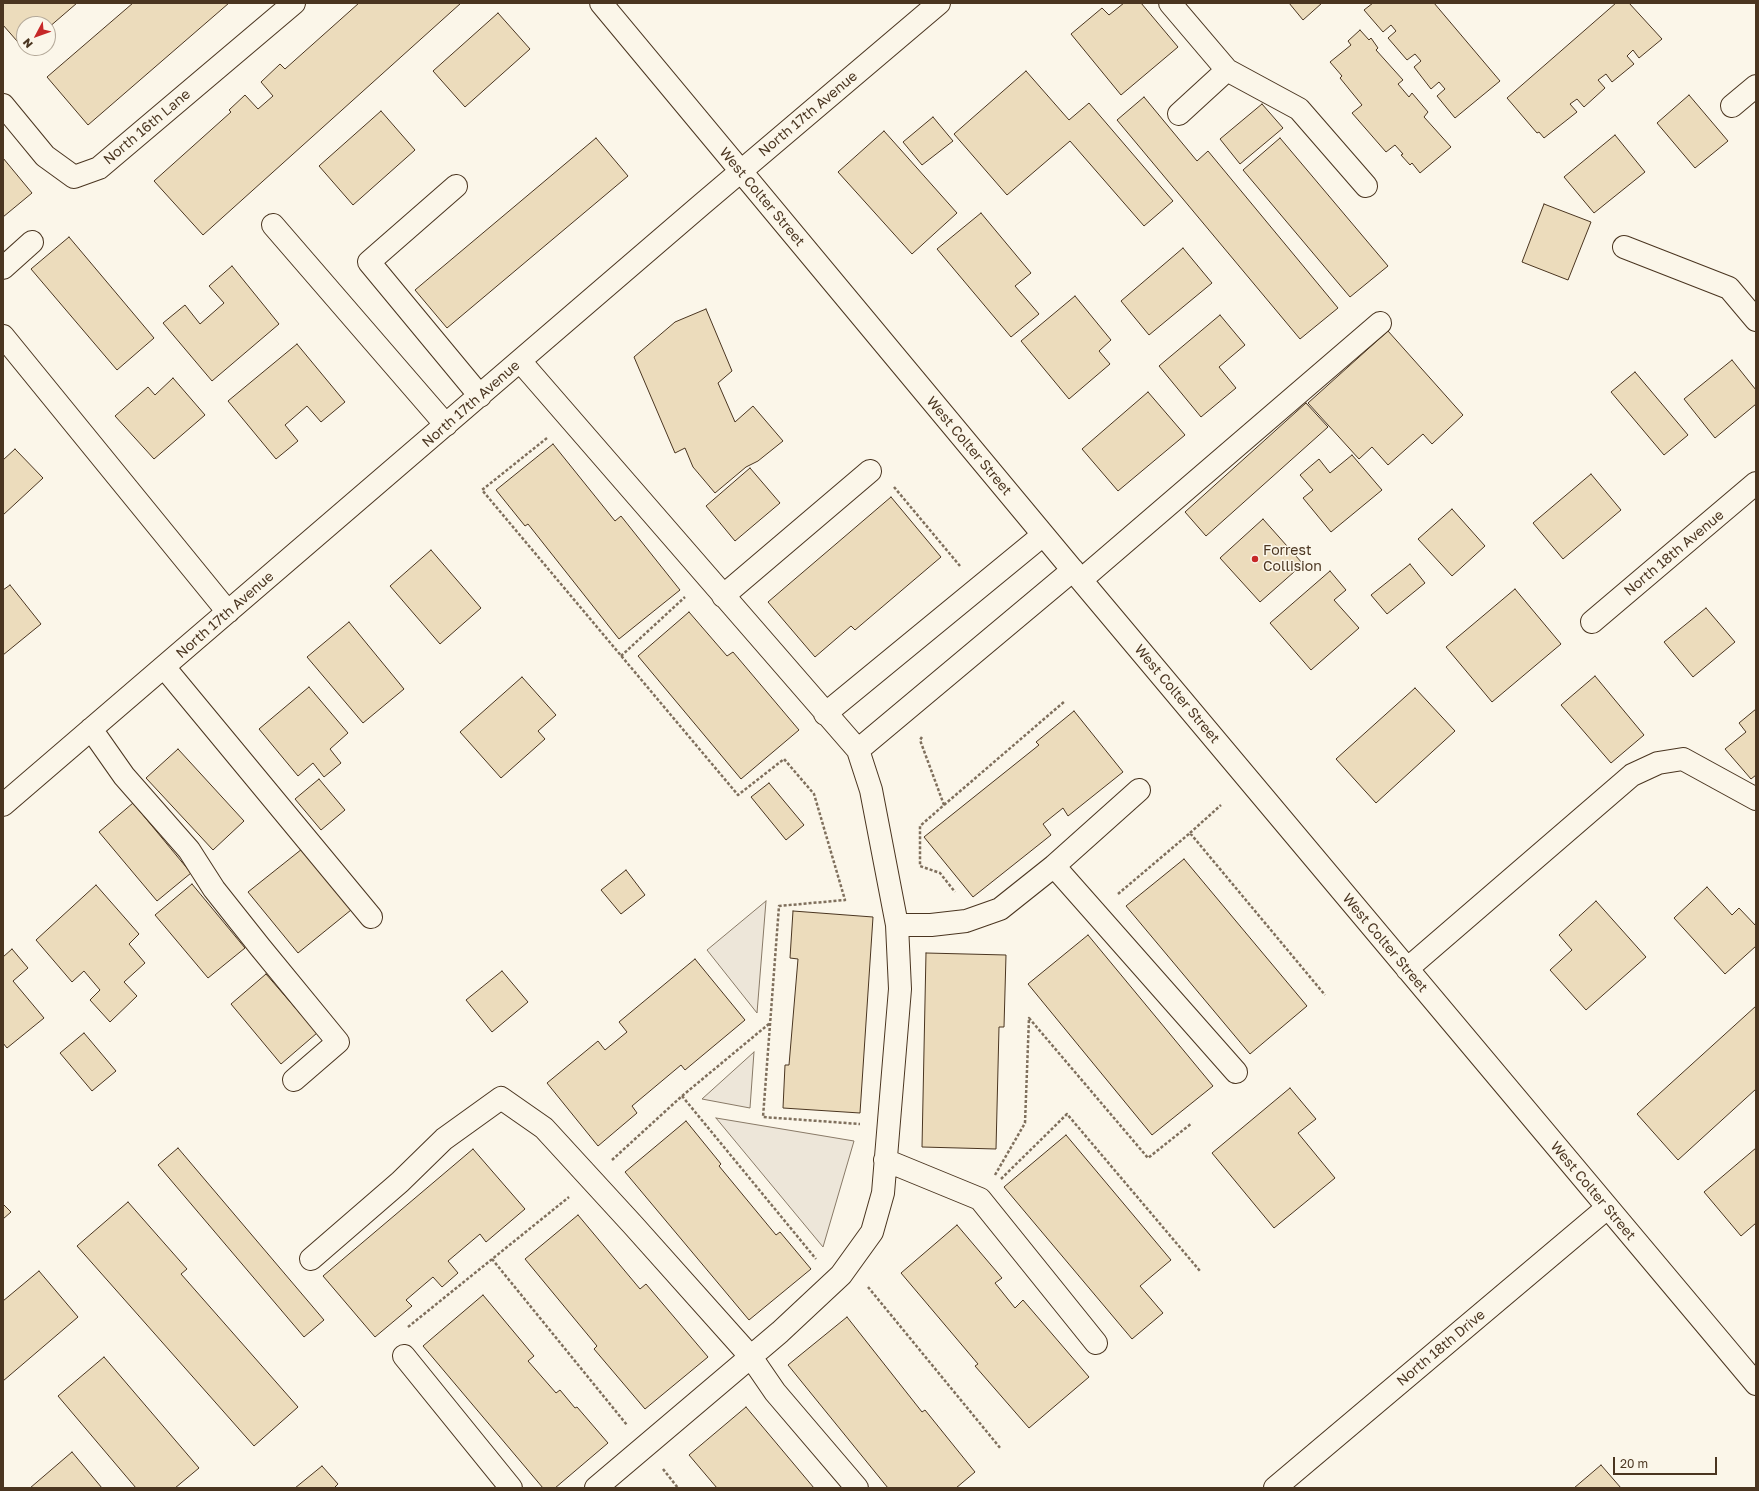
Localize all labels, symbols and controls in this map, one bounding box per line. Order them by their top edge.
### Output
north arrow [16,16,56,56]
text: N [20,36,35,51]
street label: North 17th Avenue [755,68,861,160]
street label: North 16th Lane [100,86,194,168]
street label: West Colter Street [716,144,808,250]
street label: North 17th Avenue [419,357,523,451]
street label: West Colter Street [923,393,1015,499]
street label: North 18th Avenue [1621,506,1727,600]
place label: Forrest Collision [1263,543,1322,576]
marker: Forrest Collision [1250,554,1260,564]
street label: North 17th Avenue [173,568,277,662]
street label: West Colter Street [1131,641,1223,747]
street label: West Colter Street [1339,890,1431,996]
street label: West Colter Street [1547,1138,1639,1244]
street label: North 18th Drive [1393,1306,1489,1390]
scale bar [1615,1449,1719,1475]
text: 20 m [1620,1456,1648,1471]

